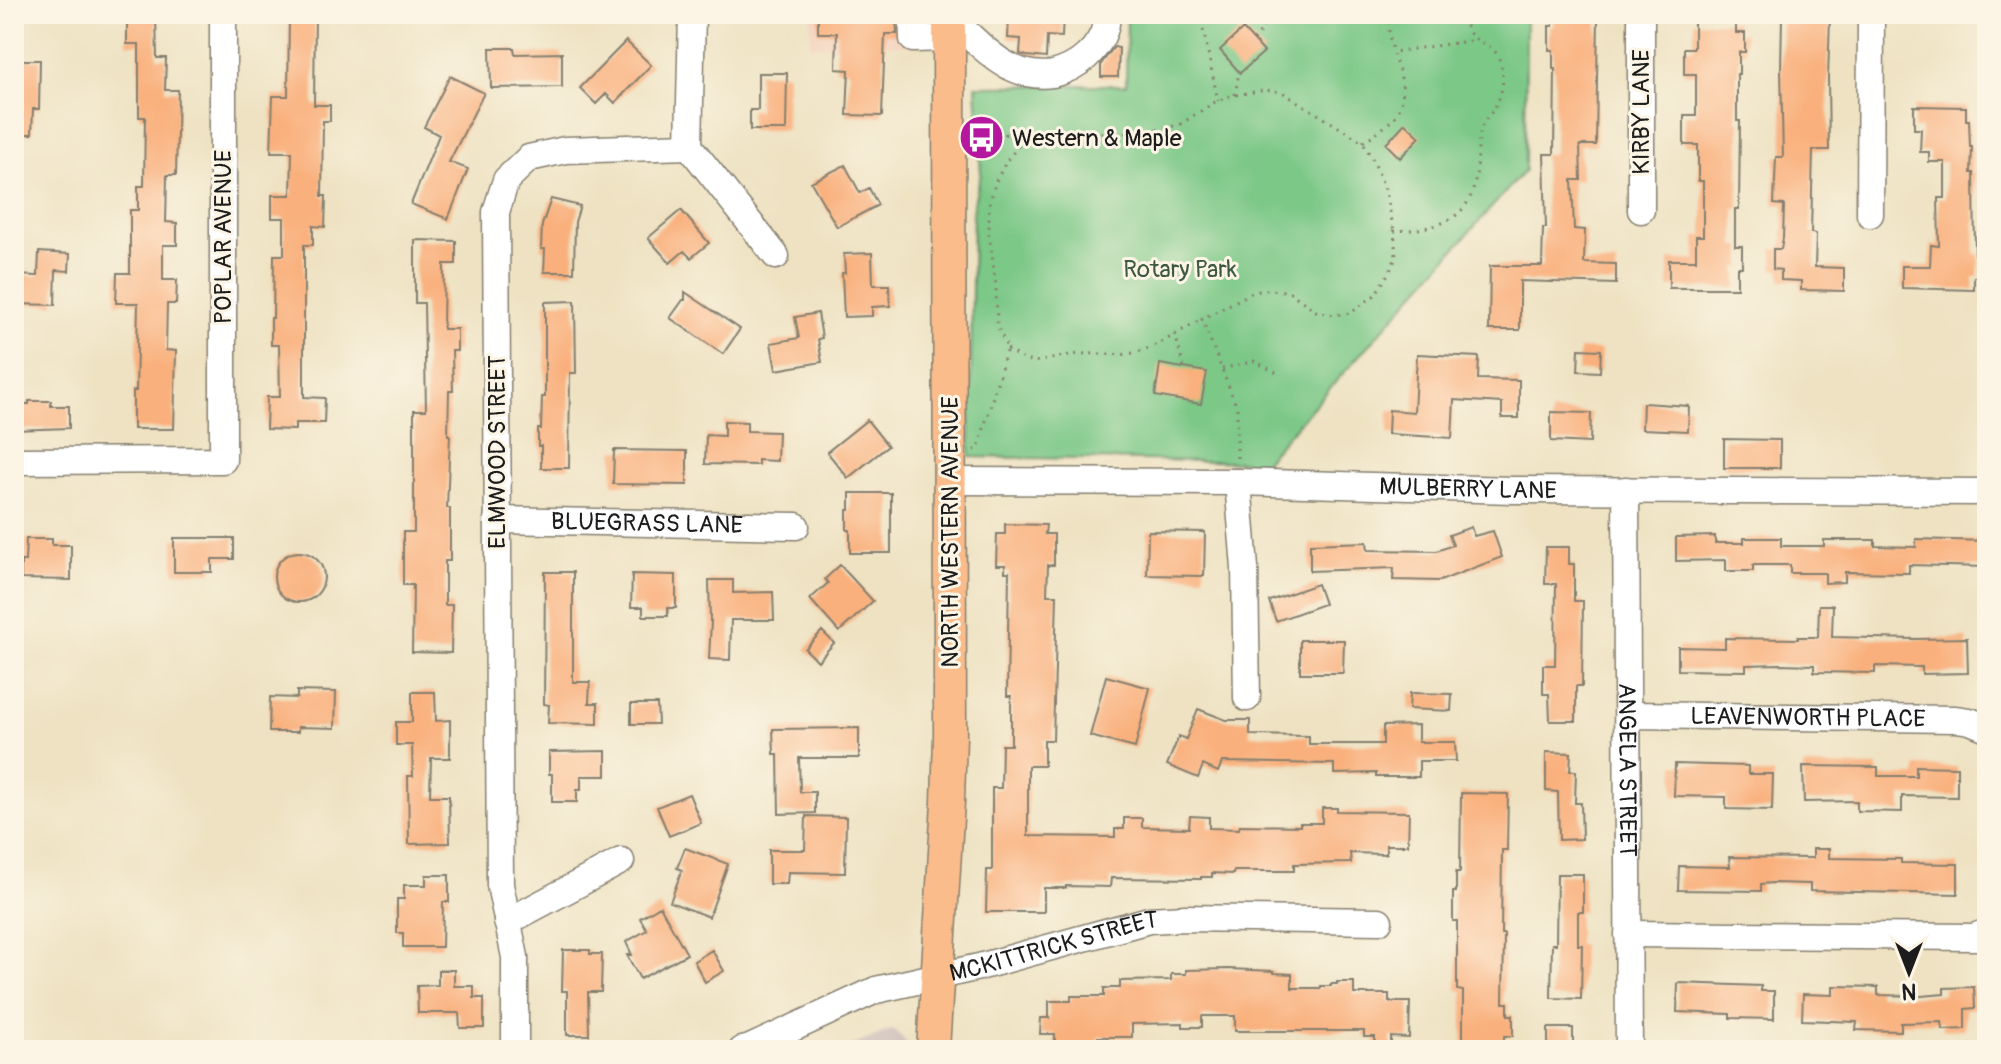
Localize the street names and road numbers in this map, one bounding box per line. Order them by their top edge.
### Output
street label: KIRBY LANE [1627,49,1656,175]
street label: POPLAR AVENUE [209,150,238,324]
street label: ELMWOOD STREET [483,355,512,549]
street label: NORTH WESTERN AVENUE [936,396,965,668]
street label: MULBERRY LANE [1379,472,1557,505]
street label: BLUEGRASS LANE [551,507,743,539]
street label: ANGELA STREET [1613,683,1642,857]
street label: LEAVENWORTH PLACE [1690,701,1926,733]
street label: MCKITTRICK STREET [947,905,1158,988]

